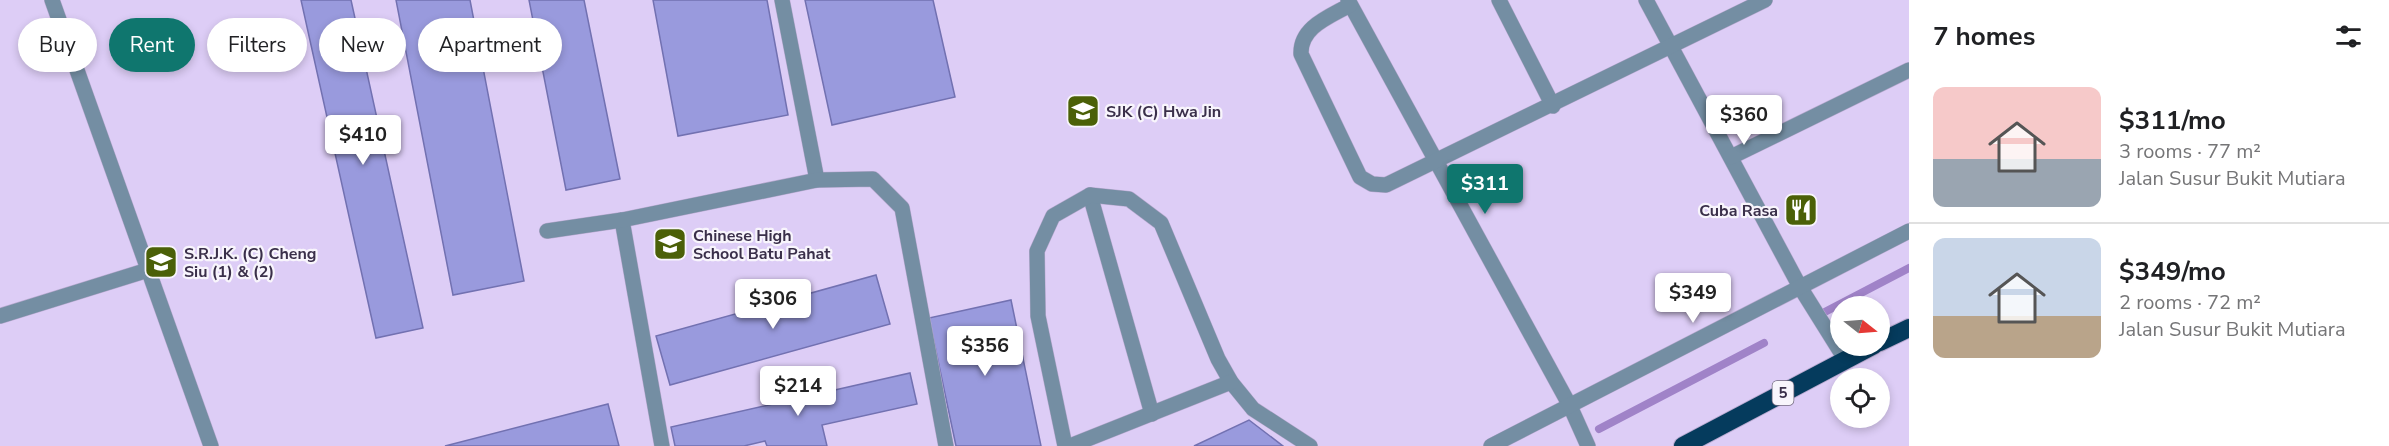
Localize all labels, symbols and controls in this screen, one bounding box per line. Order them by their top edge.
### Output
chip: Buy [18,18,97,72]
chip: Rent [109,18,195,72]
chip: Filters [207,18,307,72]
chip: New [319,18,406,72]
chip: Apartment [418,18,562,72]
text: 7 homes [1933,19,2035,54]
icon: filters [2332,20,2365,53]
school or university icon: SJK (C) Hwa Jin [1065,93,1101,129]
pin: $360 [1708,95,1780,146]
place label: SJK (C) Hwa Jin [1106,101,1221,123]
text: $360 [1720,101,1768,128]
text: $311/mo [2119,103,2226,138]
icon: home [1981,111,2053,183]
pin: $410 [327,115,399,166]
text: $410 [339,121,387,148]
text: 3 rooms · 77 m² [2119,138,2261,165]
pin: $311 [1449,164,1521,215]
text: Jalan Susur Bukit Mutiara [2119,165,2346,192]
text: $311 [1461,170,1509,197]
restaurant icon: Cuba Rasa [1783,192,1819,228]
place label: Cuba Rasa [1699,200,1778,222]
place label: Chinese High School Batu Pahat [693,225,831,265]
school or university icon: Chinese High School Batu Pahat [652,226,688,262]
place label: S.R.J.K. (C) Cheng Siu (1) & (2) [184,243,316,283]
school or university icon: S.R.J.K. (C) Cheng Siu (1) & (2) [143,244,179,280]
text: $349/mo [2119,254,2226,289]
icon: home [1981,262,2053,334]
pin: $349 [1657,273,1729,324]
pin: $306 [737,279,809,330]
text: $349 [1669,279,1717,306]
text: $306 [749,285,797,312]
text: 2 rooms · 72 m² [2119,289,2261,316]
north arrow [1830,296,1890,356]
map controls [1830,296,1890,428]
text: Jalan Susur Bukit Mutiara [2119,316,2346,343]
pin: $356 [949,326,1021,377]
text: $356 [961,332,1009,359]
pin: $214 [762,366,834,417]
button: locate [1830,368,1890,428]
text: $214 [774,372,822,399]
road number: 5 [1772,381,1794,405]

